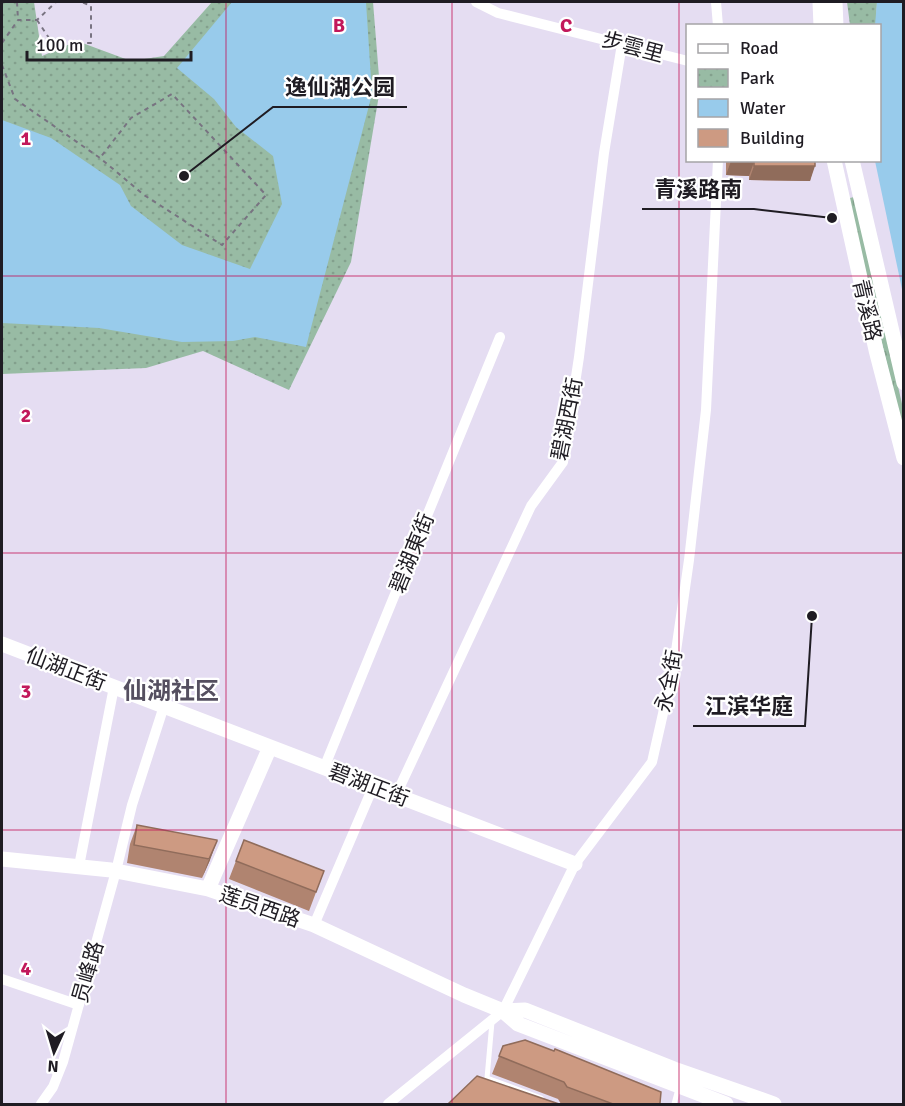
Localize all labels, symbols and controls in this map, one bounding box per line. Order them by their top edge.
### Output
text: B [333,13,345,38]
text: C [560,13,572,38]
scale bar [27,24,190,62]
legend [686,24,881,162]
street label: 步雲里 [599,26,667,68]
text: 100 m [36,34,83,56]
text: Road [740,37,779,59]
callout: 逸仙湖公园 [273,67,407,107]
text: Park [740,67,775,89]
text: 逸仙湖公园 [285,74,395,101]
text: Water [740,97,786,119]
text: 1 [21,126,32,151]
text: Building [740,127,804,149]
callout: 青溪路南 [642,169,754,209]
text: 青溪路南 [654,176,742,203]
street label: 青溪路 [847,276,887,344]
street label: 碧湖西街 [546,375,588,463]
text: 2 [21,403,31,428]
street label: 碧湖東街 [384,509,440,597]
street label: 仙湖正街 [22,642,110,696]
street label: 永全街 [650,648,688,714]
district label: 仙湖社区 [123,676,219,706]
text: 3 [21,679,31,704]
callout: 江滨华庭 [693,686,805,726]
text: 江滨华庭 [705,693,793,720]
street label: 碧湖正街 [325,758,413,812]
street label: 莲员西路 [216,881,304,933]
street label: 员峰路 [67,938,109,1006]
text: 4 [21,956,32,981]
north arrow [24,1022,84,1082]
text: N [47,1056,59,1076]

